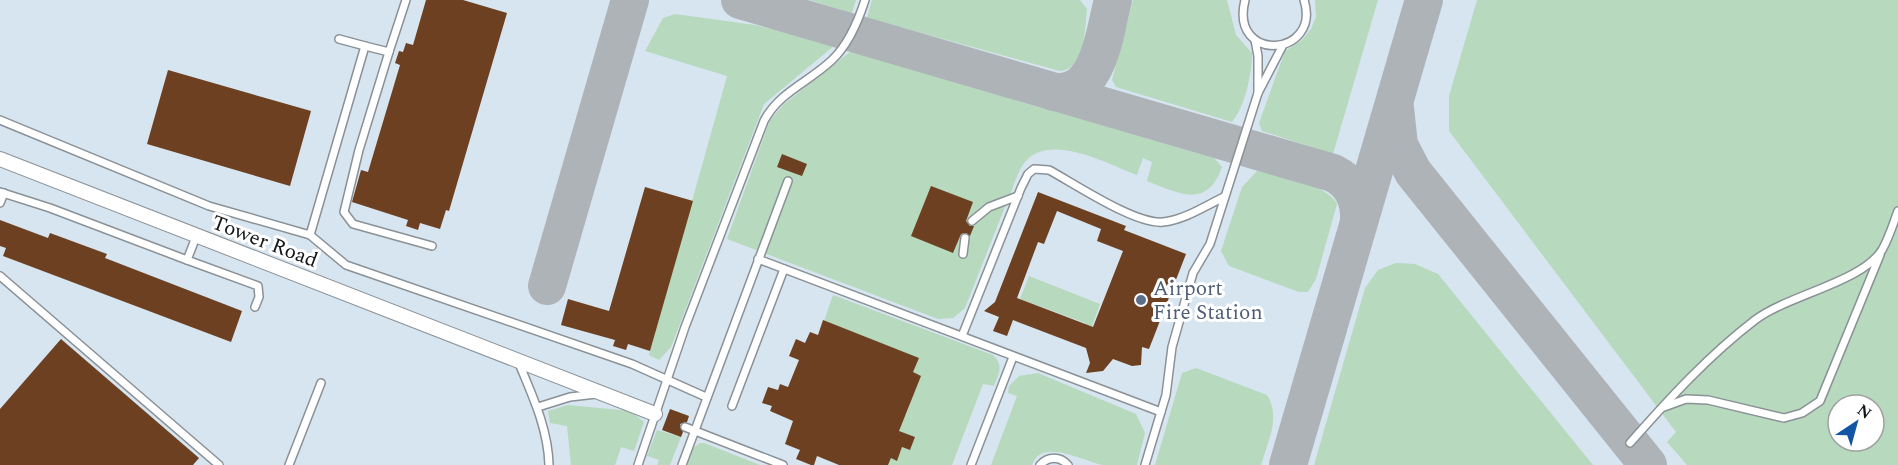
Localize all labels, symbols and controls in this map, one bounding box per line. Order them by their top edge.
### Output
street label: Tower Road [207,207,322,277]
place label: Airport Fire Station [1153,273,1263,329]
marker: Airport Fire Station [1134,293,1148,307]
north arrow [1826,393,1886,453]
text: N [1852,398,1877,425]

